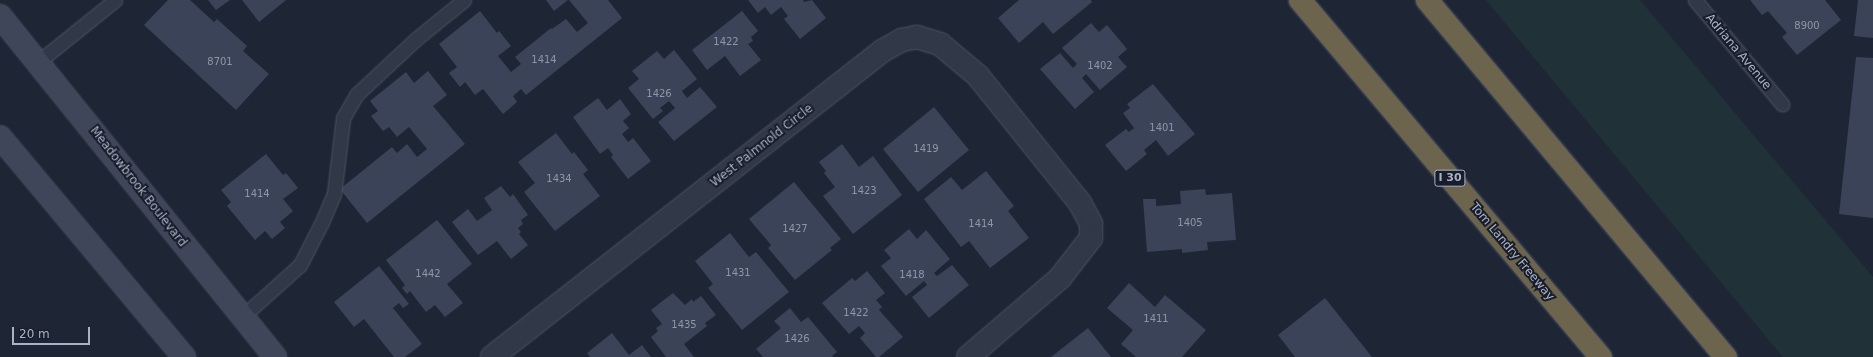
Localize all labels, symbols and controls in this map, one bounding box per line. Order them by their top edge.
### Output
street label: Adriana Avenue [1702,11,1774,93]
house number: 8900 [1794,20,1820,32]
house number: 1422 [713,36,739,48]
house number: 1414 [531,54,557,66]
house number: 8701 [207,56,233,68]
house number: 1402 [1087,60,1113,72]
house number: 1426 [646,88,672,100]
street label: West Palmnold Circle [708,102,816,190]
house number: 1401 [1149,122,1175,134]
street label: Meadowbrook Boulevard [87,124,189,250]
house number: 1419 [913,143,939,155]
road number: I 30 [1434,169,1466,187]
house number: 1434 [546,173,572,185]
house number: 1423 [851,185,877,197]
house number: 1414 [244,188,270,200]
street label: Tom Landry Freeway [1467,200,1557,304]
house number: 1405 [1177,217,1203,229]
house number: 1414 [968,218,994,230]
house number: 1427 [782,223,808,235]
house number: 1431 [725,267,751,279]
house number: 1442 [415,268,441,280]
house number: 1418 [899,269,925,281]
house number: 1422 [843,307,869,319]
house number: 1411 [1143,313,1169,325]
scale bar [14,319,92,345]
house number: 1435 [671,319,697,331]
text: 20 m [19,327,50,341]
house number: 1426 [784,333,810,345]

